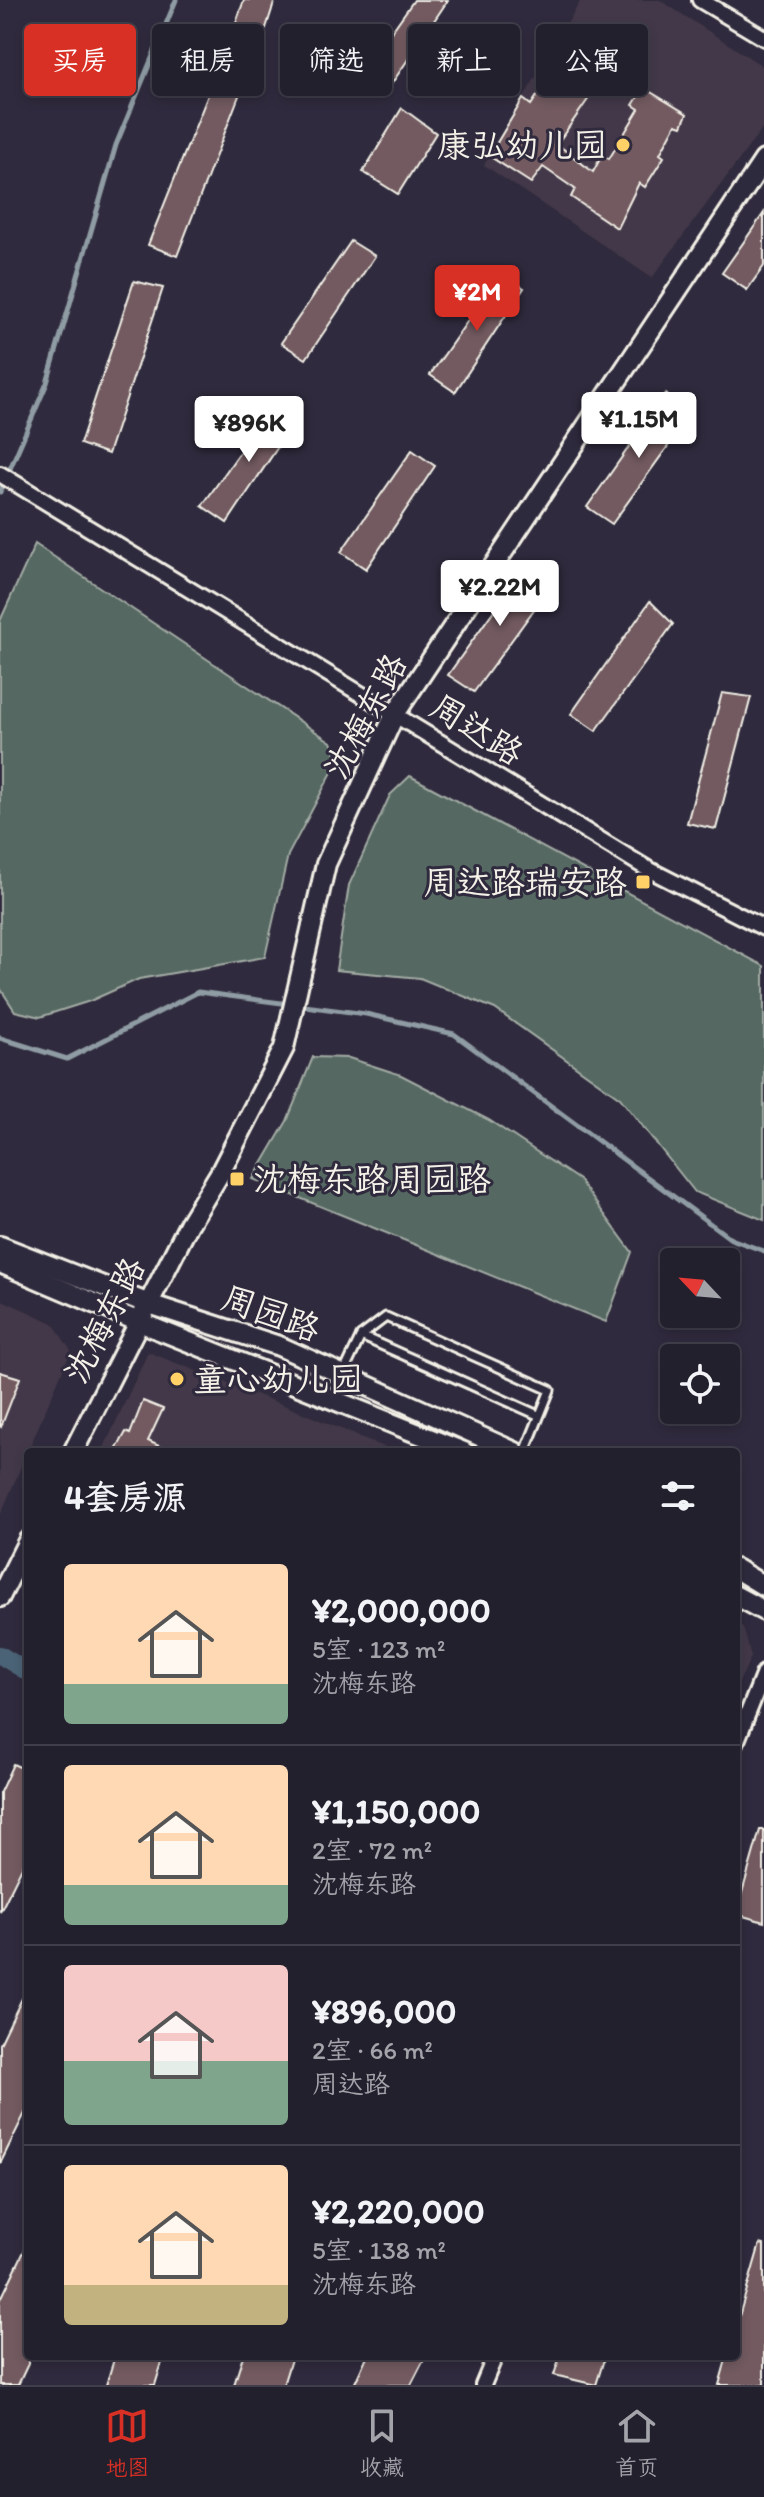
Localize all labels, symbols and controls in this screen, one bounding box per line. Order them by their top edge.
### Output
chip: 买房 [24,24,136,96]
chip: 租房 [152,24,264,96]
chip: 筛选 [280,24,392,96]
chip: 新上 [408,24,520,96]
chip: 公寓 [536,24,648,96]
place label: 康弘幼儿园 [437,125,607,166]
marker: 康弘幼儿园 [614,136,632,154]
pin: ¥2M [438,265,516,333]
text: ¥2M [453,275,501,307]
pin: ¥1.15M [574,392,704,460]
pin: ¥896K [193,396,305,464]
text: ¥1.15M [599,402,679,434]
text: ¥896K [213,406,285,438]
pin: ¥2.22M [435,560,565,628]
text: ¥2.22M [459,570,541,602]
street label: 沈梅东路 [315,647,415,786]
street label: 周达路 [423,685,531,774]
place label: 周达路瑞安路 [423,862,627,903]
marker: 周达路瑞安路 [634,873,652,891]
place label: 沈梅东路周园路 [253,1159,491,1200]
marker: 沈梅东路周园路 [228,1170,246,1188]
north arrow [660,1248,740,1328]
map controls [660,1248,740,1424]
street label: 沈梅东路 [55,1250,154,1390]
street label: 周园路 [216,1277,326,1350]
button: locate [660,1344,740,1424]
place label: 童心幼儿园 [193,1359,363,1400]
marker: 童心幼儿园 [168,1370,186,1388]
icon: filters [656,1474,700,1518]
text: 4套房源 [64,1477,186,1518]
text: ¥2,000,000 [312,1590,491,1631]
icon: home [128,1596,224,1692]
text: 5室 · 123 m² [312,1633,445,1665]
text: 沈梅东路 [312,1667,416,1699]
text: ¥1,150,000 [312,1791,480,1832]
icon: home [128,1797,224,1893]
text: 2室 · 72 m² [312,1834,432,1866]
text: 沈梅东路 [312,1868,416,1900]
text: ¥896,000 [312,1991,456,2032]
icon: home [128,1997,224,2093]
text: 2室 · 66 m² [312,2034,433,2066]
text: 周达路 [312,2068,390,2100]
text: ¥2,220,000 [312,2191,485,2232]
icon: home [128,2197,224,2293]
text: 5室 · 138 m² [312,2234,446,2266]
text: 沈梅东路 [312,2268,416,2300]
tab: 地图 [105,2404,149,2481]
tab: 收藏 [360,2404,404,2481]
tab: 首页 [615,2404,659,2481]

